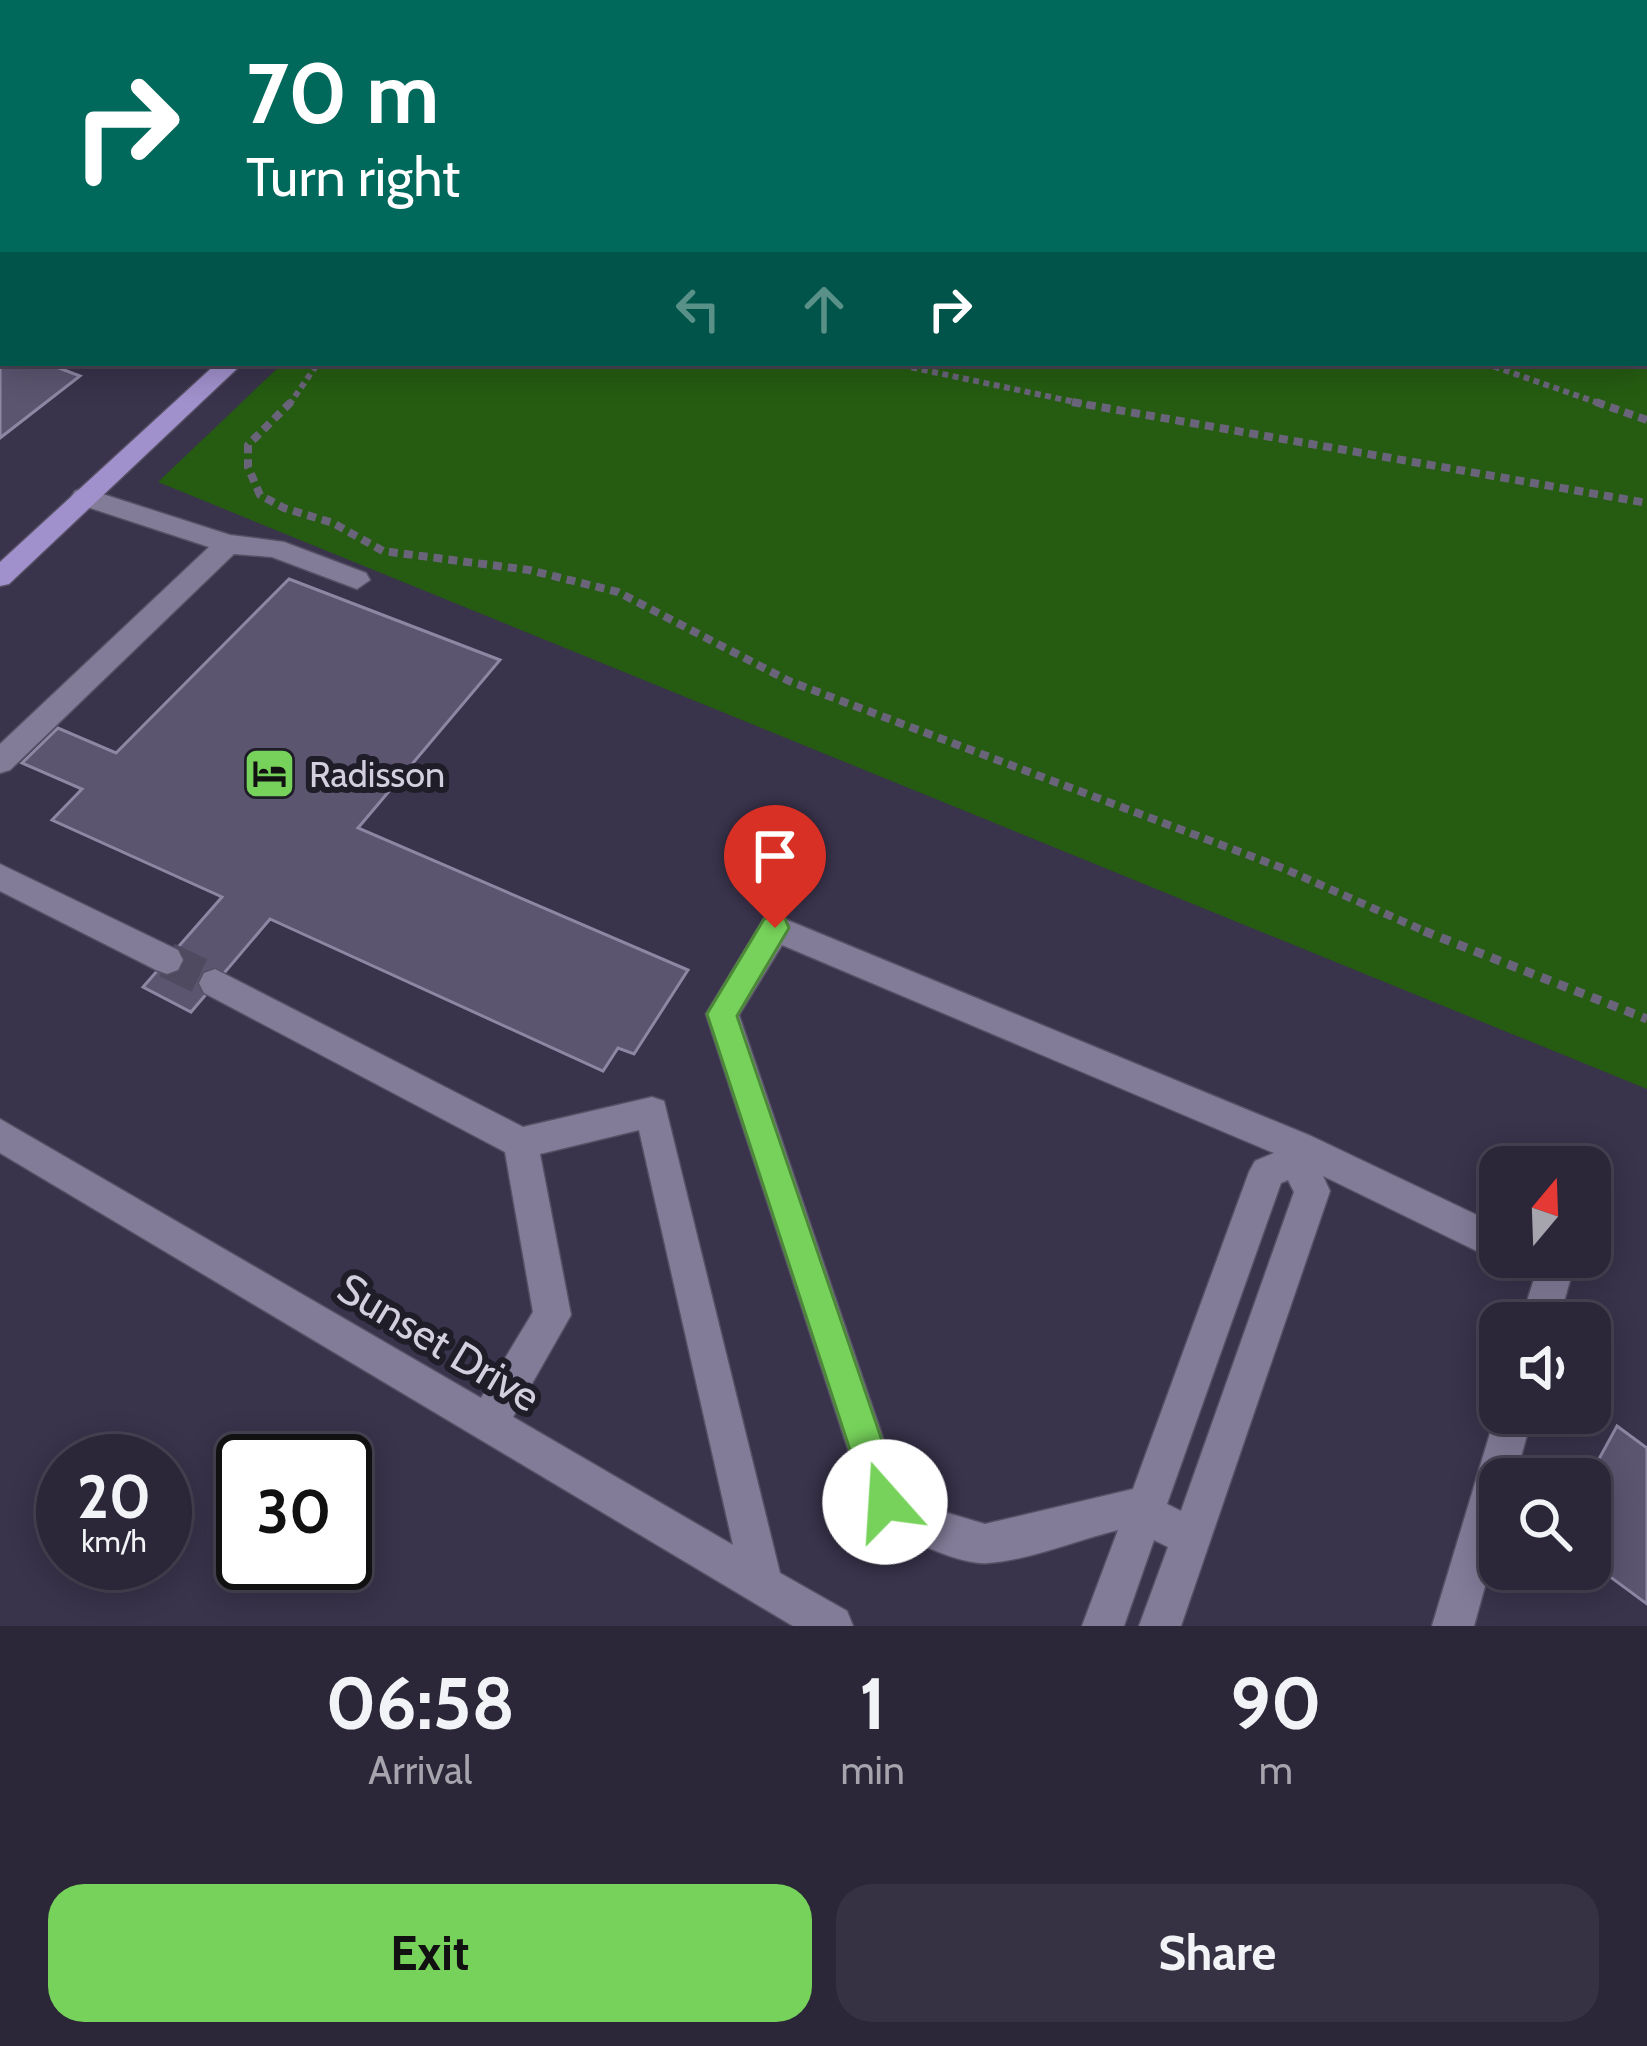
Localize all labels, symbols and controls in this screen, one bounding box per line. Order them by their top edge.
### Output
text: 70 m [246,42,439,144]
icon: right [48,48,204,204]
text: Turn right [246,144,460,210]
icon: left [665,276,731,342]
icon: ahead [791,276,857,342]
icon: right [917,276,983,342]
hotel icon: Radisson [242,746,298,802]
place label: Radisson [309,752,445,796]
pin [724,805,826,928]
icon: arrive [742,823,808,889]
north arrow [1479,1146,1611,1278]
map controls [1479,1146,1611,1590]
street label: Sunset Drive [329,1261,549,1423]
button: sound [1479,1302,1611,1434]
speed limit sign: 30 [216,1434,372,1590]
position arrow [822,1439,948,1565]
button: search [1479,1458,1611,1590]
text: 20 [77,1460,151,1533]
text: km/h [81,1523,147,1560]
text: 06:58 [325,1660,515,1747]
text: 1 [859,1660,886,1747]
text: 90 [1230,1660,1321,1747]
text: Arrival [368,1746,472,1794]
text: min [840,1746,905,1794]
text: m [1259,1746,1293,1794]
button: Exit [48,1884,812,2022]
button: Share [836,1884,1599,2022]

